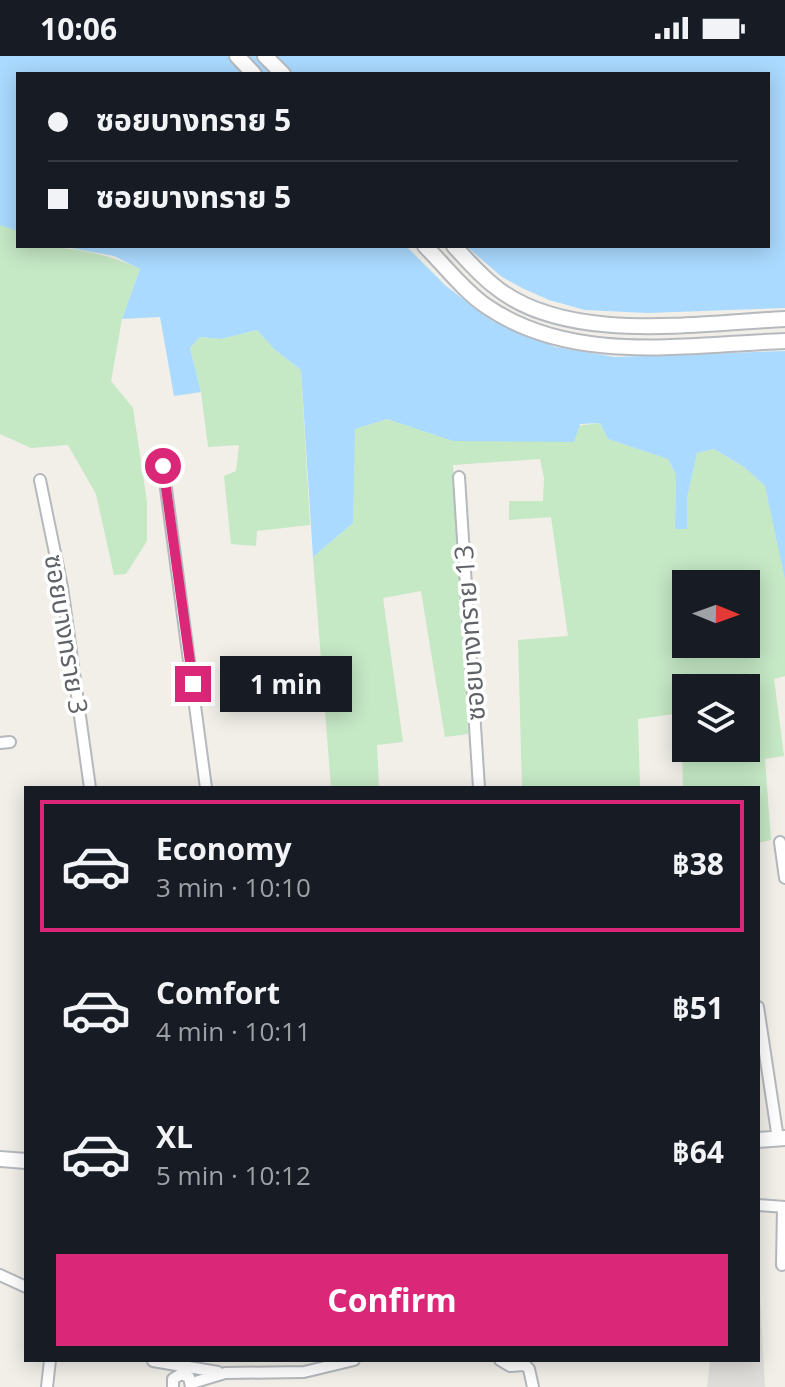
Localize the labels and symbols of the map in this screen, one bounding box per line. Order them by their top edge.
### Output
route start [145,448,181,484]
street label: ซอยบางทราย 13 [445,544,493,722]
street label: ซอยบางทราย 3 [37,552,97,716]
north arrow [672,570,760,658]
callout: 1 min [221,656,353,712]
route end [175,666,211,702]

